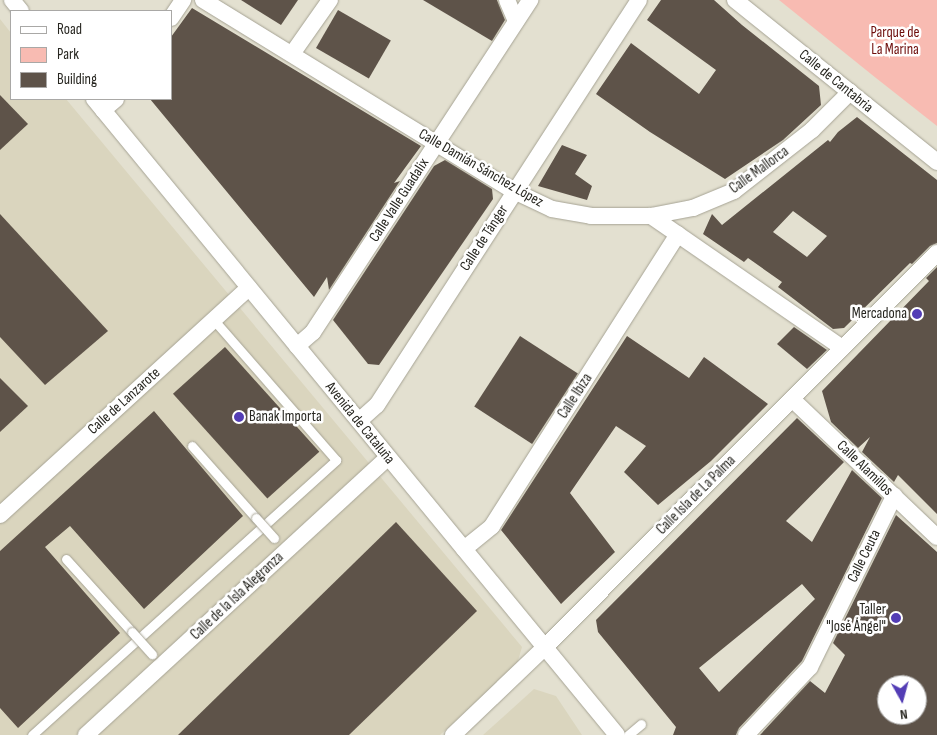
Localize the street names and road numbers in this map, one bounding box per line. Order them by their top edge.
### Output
street label: Calle de Cantabria [795,46,877,116]
street label: Calle Damián Sánchez López [415,125,547,211]
street label: Calle Mallorca [726,142,792,198]
street label: Calle Valle Guadalix [365,155,433,245]
street label: Calle de Tánger [456,202,512,274]
street label: Calle de Lanzarote [84,364,164,438]
street label: Calle Ibiza [554,370,596,422]
street label: Avenida de Cataluña [321,378,399,468]
street label: Calle Alamillos [833,437,897,499]
street label: Calle Isla de La Palma [653,452,739,538]
street label: Calle Ceuta [844,527,884,585]
street label: Calle de la Isla Alegranza [187,548,287,644]

